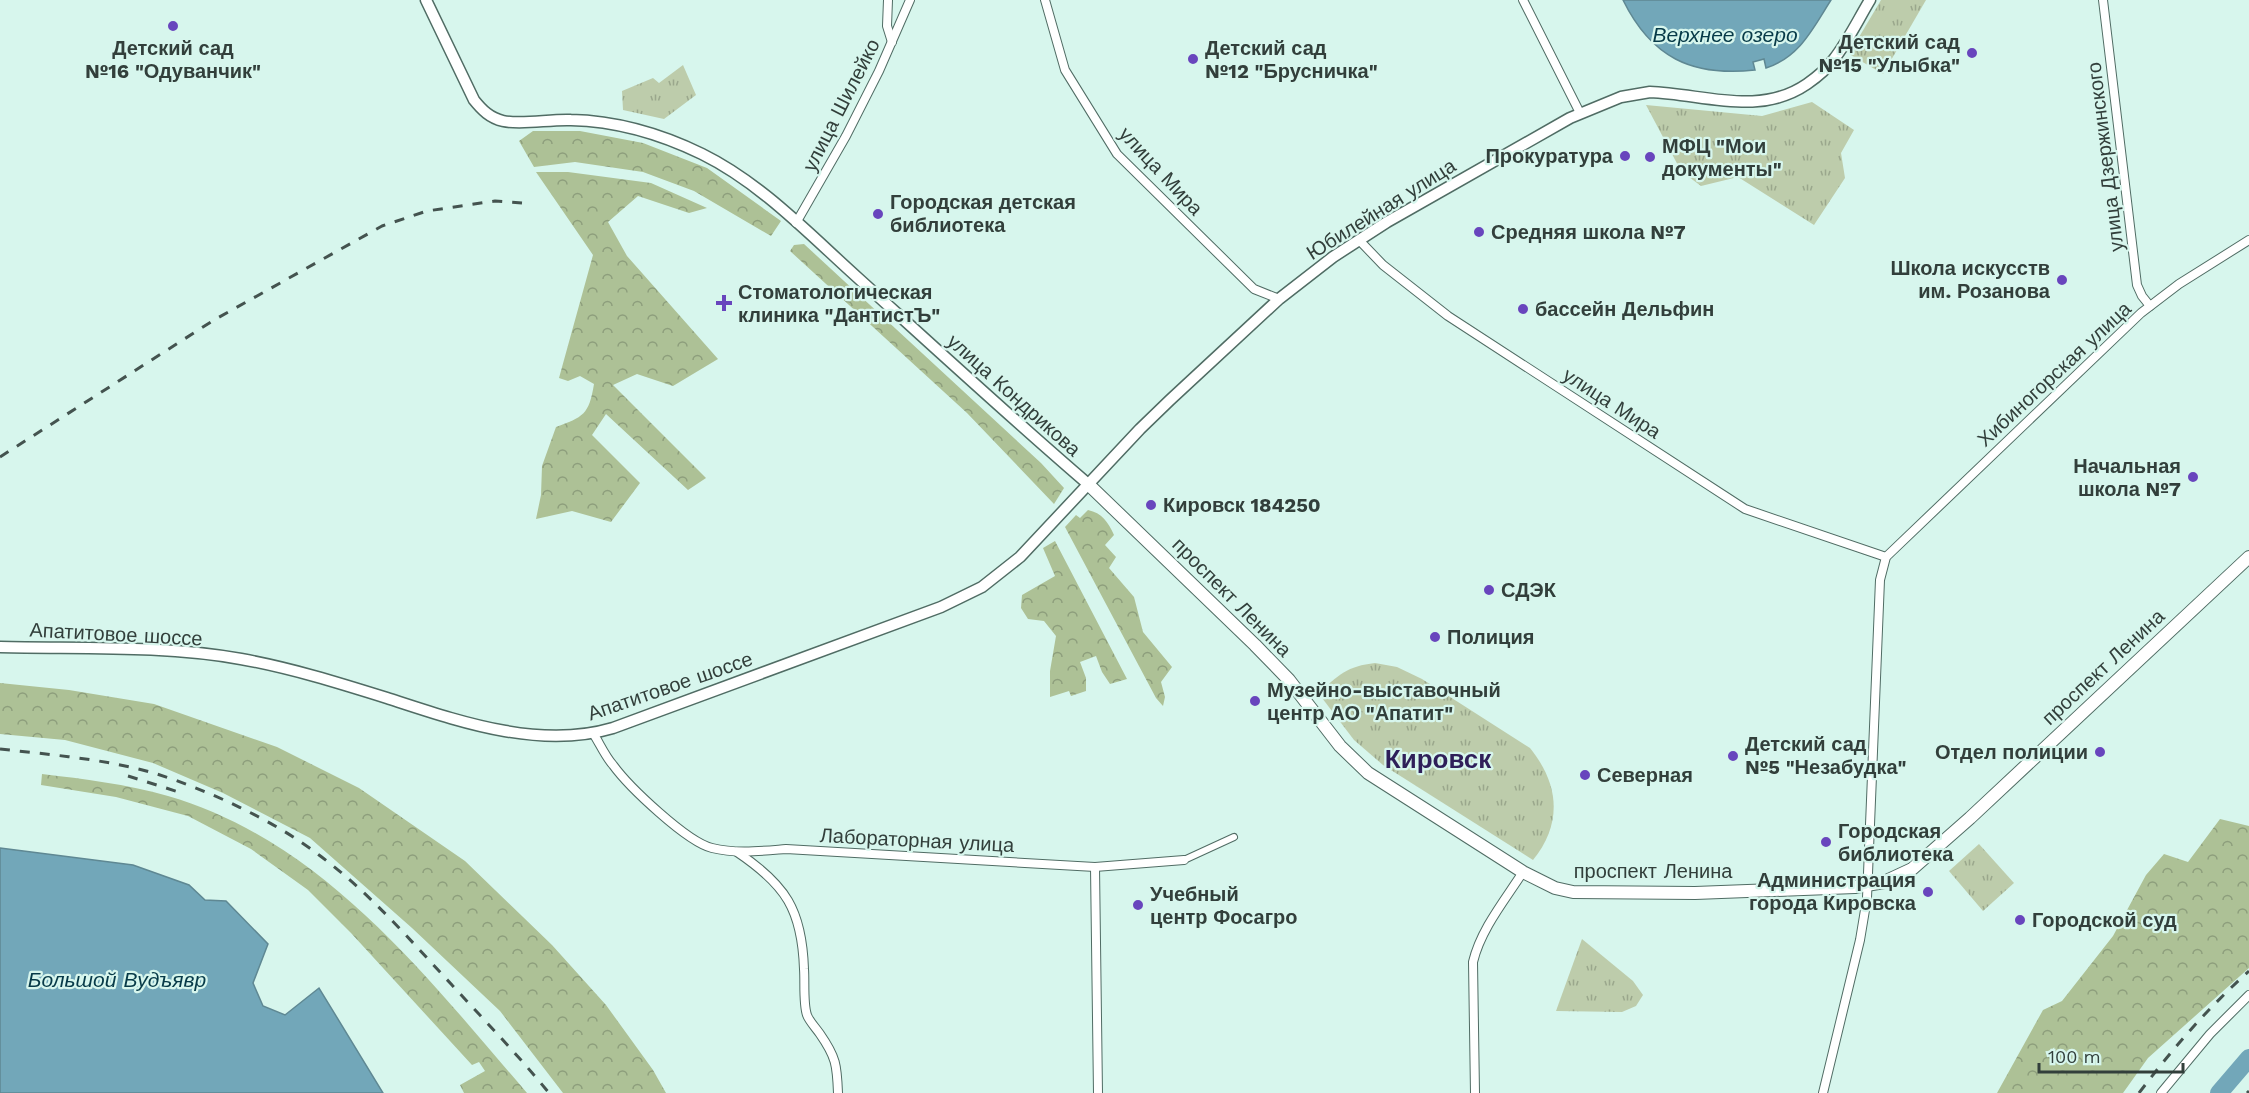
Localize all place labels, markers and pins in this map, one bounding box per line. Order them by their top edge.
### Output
marker: Детский сад №16 "Одуванчик" [166,19,180,33]
place label: Детский сад №15 "Улыбка" [1818,30,1960,77]
place label: Детский сад №16 "Одуванчик" [85,36,261,83]
place label: Детский сад №12 "Брусничка" [1205,36,1378,83]
marker: Детский сад №15 "Улыбка" [1965,46,1979,60]
marker: Детский сад №12 "Брусничка" [1186,52,1200,66]
place label: МФЦ "Мои документы" [1662,134,1782,181]
place label: Прокуратура [1485,144,1614,168]
marker: Прокуратура [1618,149,1632,163]
marker: МФЦ "Мои документы" [1643,150,1657,164]
place label: Городская детская библиотека [890,190,1076,237]
marker: Городская детская библиотека [871,207,885,221]
place label: Средняя школа №7 [1491,220,1686,244]
marker: Средняя школа №7 [1472,225,1486,239]
place label: Школа искусств им. Розанова [1891,256,2051,303]
marker: Школа искусств им. Розанова [2055,273,2069,287]
place label: Стоматологическая клиника "ДантистЪ" [738,280,940,327]
marker: Стоматологическая клиника "ДантистЪ" [715,294,733,312]
place label: бассейн Дельфин [1535,297,1714,321]
marker: бассейн Дельфин [1516,302,1530,316]
place label: Начальная школа №7 [2073,454,2181,501]
marker: Начальная школа №7 [2186,470,2200,484]
place label: Кировск 184250 [1163,493,1321,517]
marker: Кировск 184250 [1144,498,1158,512]
place label: СДЭК [1501,578,1557,602]
marker: СДЭК [1482,583,1496,597]
place label: Полиция [1447,625,1534,649]
marker: Полиция [1428,630,1442,644]
place label: Музейно-выставочный центр АО "Апатит" [1267,678,1501,725]
marker: Музейно-выставочный центр АО "Апатит" [1248,694,1262,708]
place label: Детский сад №5 "Незабудка" [1745,732,1907,779]
place label: Отдел полиции [1935,740,2088,764]
marker: Отдел полиции [2093,745,2107,759]
marker: Детский сад №5 "Незабудка" [1726,749,1740,763]
place label: Северная [1597,763,1693,787]
marker: Северная [1578,768,1592,782]
place label: Городская библиотека [1838,819,1954,866]
marker: Городская библиотека [1819,835,1833,849]
place label: Администрация города Кировска [1749,868,1917,915]
place label: Учебный центр Фосагро [1150,882,1298,929]
marker: Администрация города Кировска [1921,885,1935,899]
marker: Учебный центр Фосагро [1131,898,1145,912]
place label: Городской суд [2032,908,2177,932]
marker: Городской суд [2013,913,2027,927]

